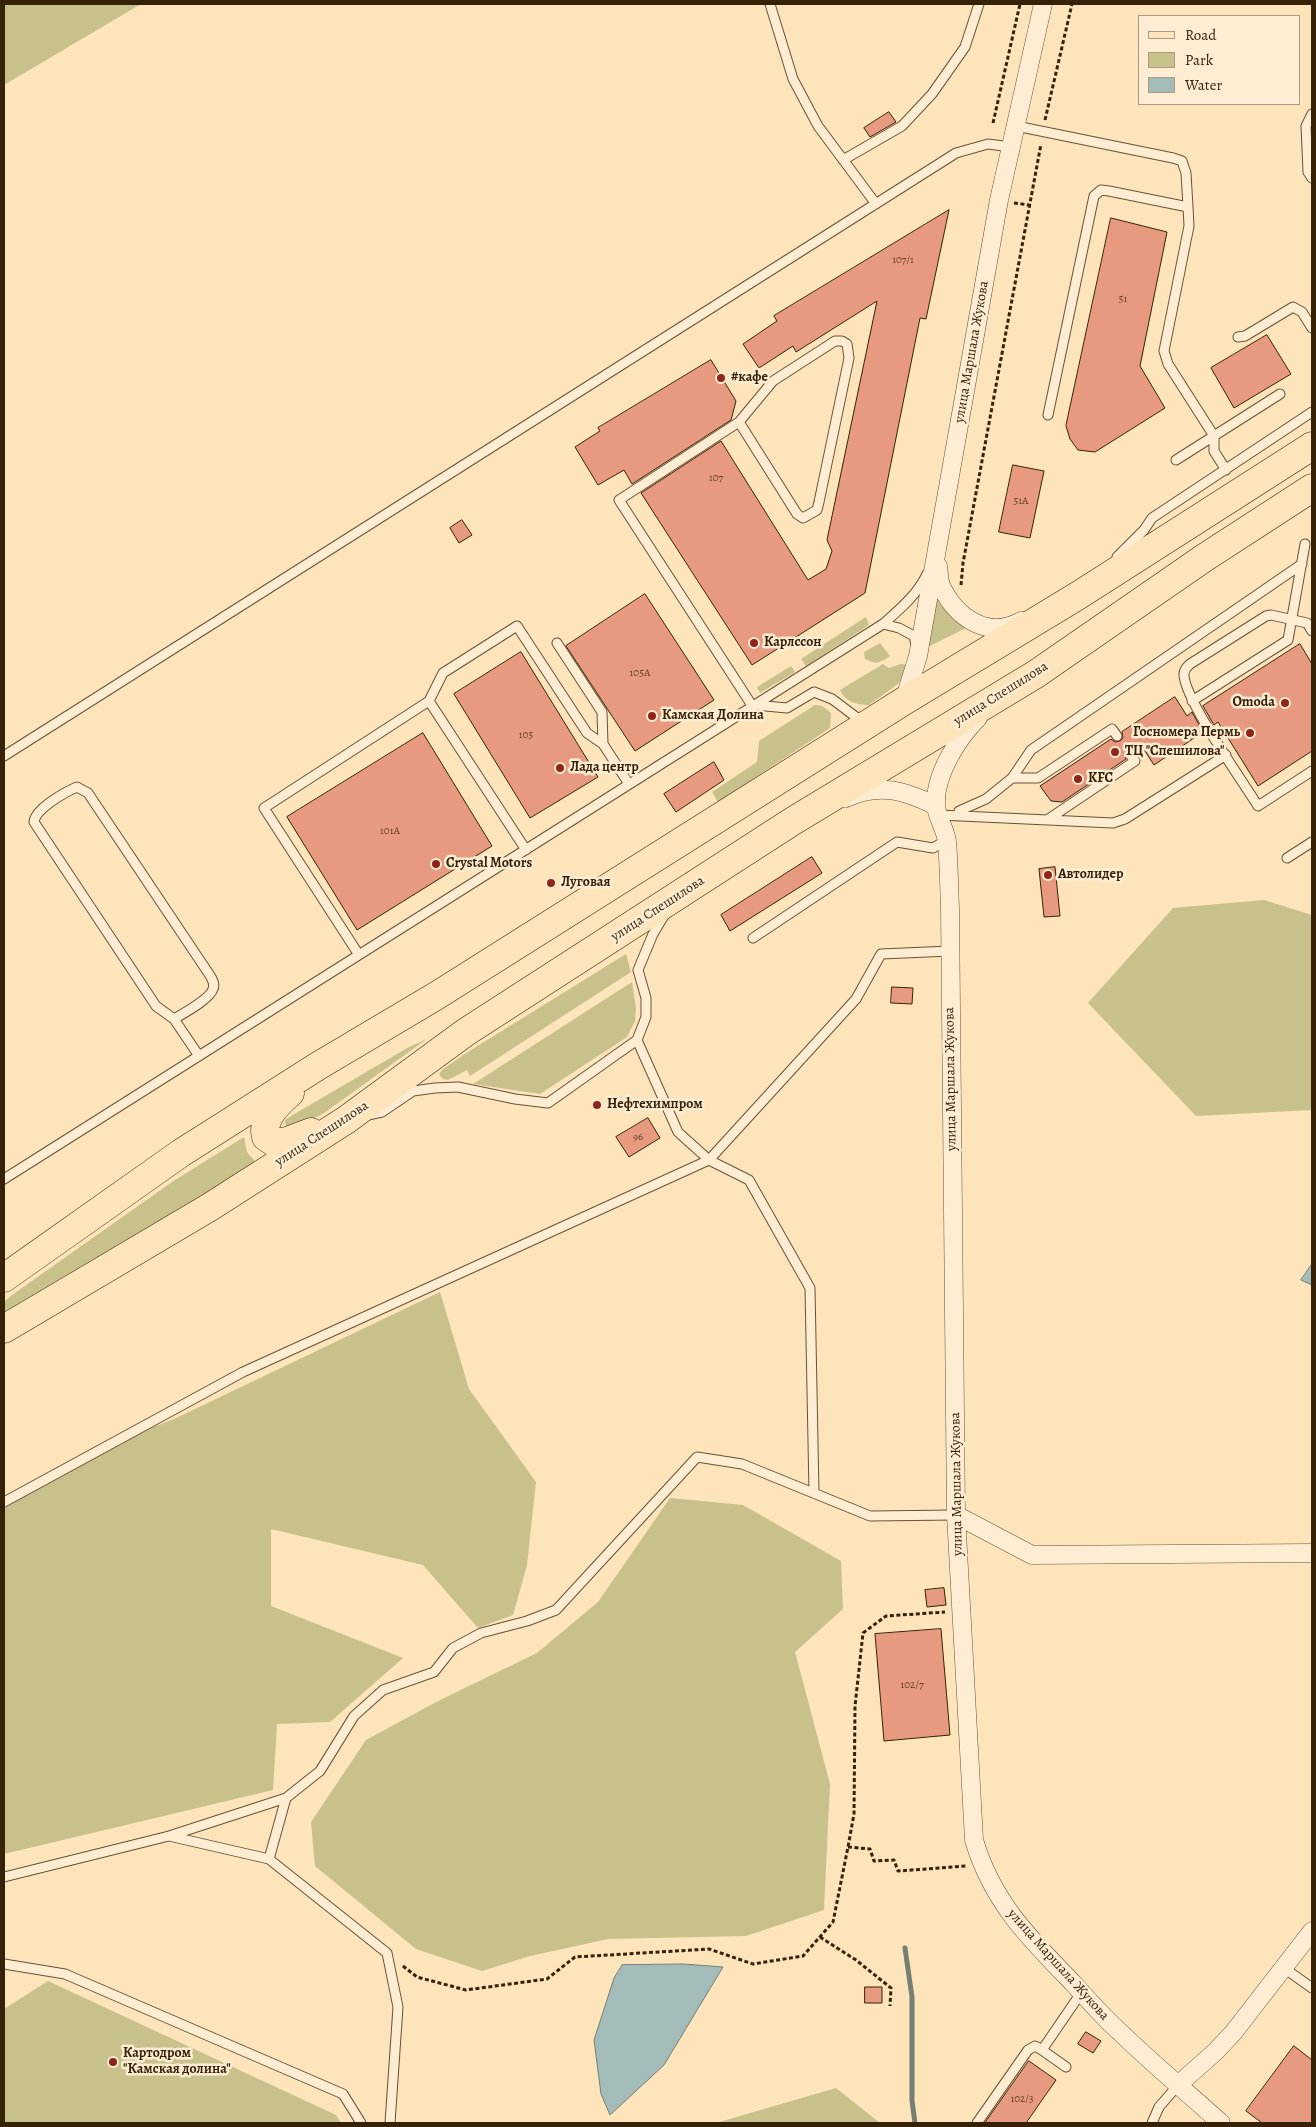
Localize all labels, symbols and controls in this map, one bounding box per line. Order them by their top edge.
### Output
legend [1138,15,1301,105]
text: Road [1185,25,1216,45]
text: Park [1185,50,1213,70]
text: Water [1185,75,1222,95]
house number: 107/1 [892,253,914,267]
street label: улица Маршала Жукова [951,280,993,424]
house number: 51 [1119,292,1127,306]
place label: #кафе [731,370,768,386]
marker: #кафе [715,372,727,384]
house number: 107 [709,471,723,485]
house number: 51А [1014,494,1028,508]
place label: Карлссон [764,635,821,651]
marker: Карлссон [748,637,760,649]
street label: улица Спешилова [951,658,1051,730]
house number: 105А [630,666,650,680]
place label: Omoda [1232,695,1275,711]
marker: Omoda [1279,697,1291,709]
place label: Камская Долина [662,708,764,724]
marker: Камская Долина [646,710,658,722]
place label: Госномера Пермь [1133,725,1240,741]
marker: Госномера Пермь [1244,727,1256,739]
house number: 105 [519,728,533,742]
place label: ТЦ "Спешилова" [1125,744,1225,760]
marker: ТЦ "Спешилова" [1109,746,1121,758]
place label: Лада центр [570,760,639,776]
marker: Лада центр [554,762,566,774]
place label: KFC [1088,771,1113,787]
marker: KFC [1072,773,1084,785]
house number: 101А [380,824,400,838]
place label: Crystal Motors [446,856,532,872]
marker: Crystal Motors [430,858,442,870]
place label: Автолидер [1058,867,1124,883]
marker: Автолидер [1042,869,1054,881]
street label: улица Спешилова [608,873,708,945]
place label: Луговая [561,875,611,891]
marker: Луговая [545,877,557,889]
street label: улица Маршала Жукова [941,1007,961,1151]
place label: Нефтехимпром [607,1097,703,1113]
street label: улица Спешилова [272,1098,372,1170]
marker: Нефтехимпром [591,1099,603,1111]
house number: 96 [633,1130,643,1144]
street label: улица Маршала Жукова [947,1412,967,1556]
house number: 102/7 [900,1678,924,1692]
street label: улица Маршала Жукова [1004,1906,1112,2024]
place label: Картодром "Камская долина" [123,2046,231,2078]
marker: Картодром "Камская долина" [107,2056,119,2068]
house number: 102/3 [1010,2092,1034,2106]

